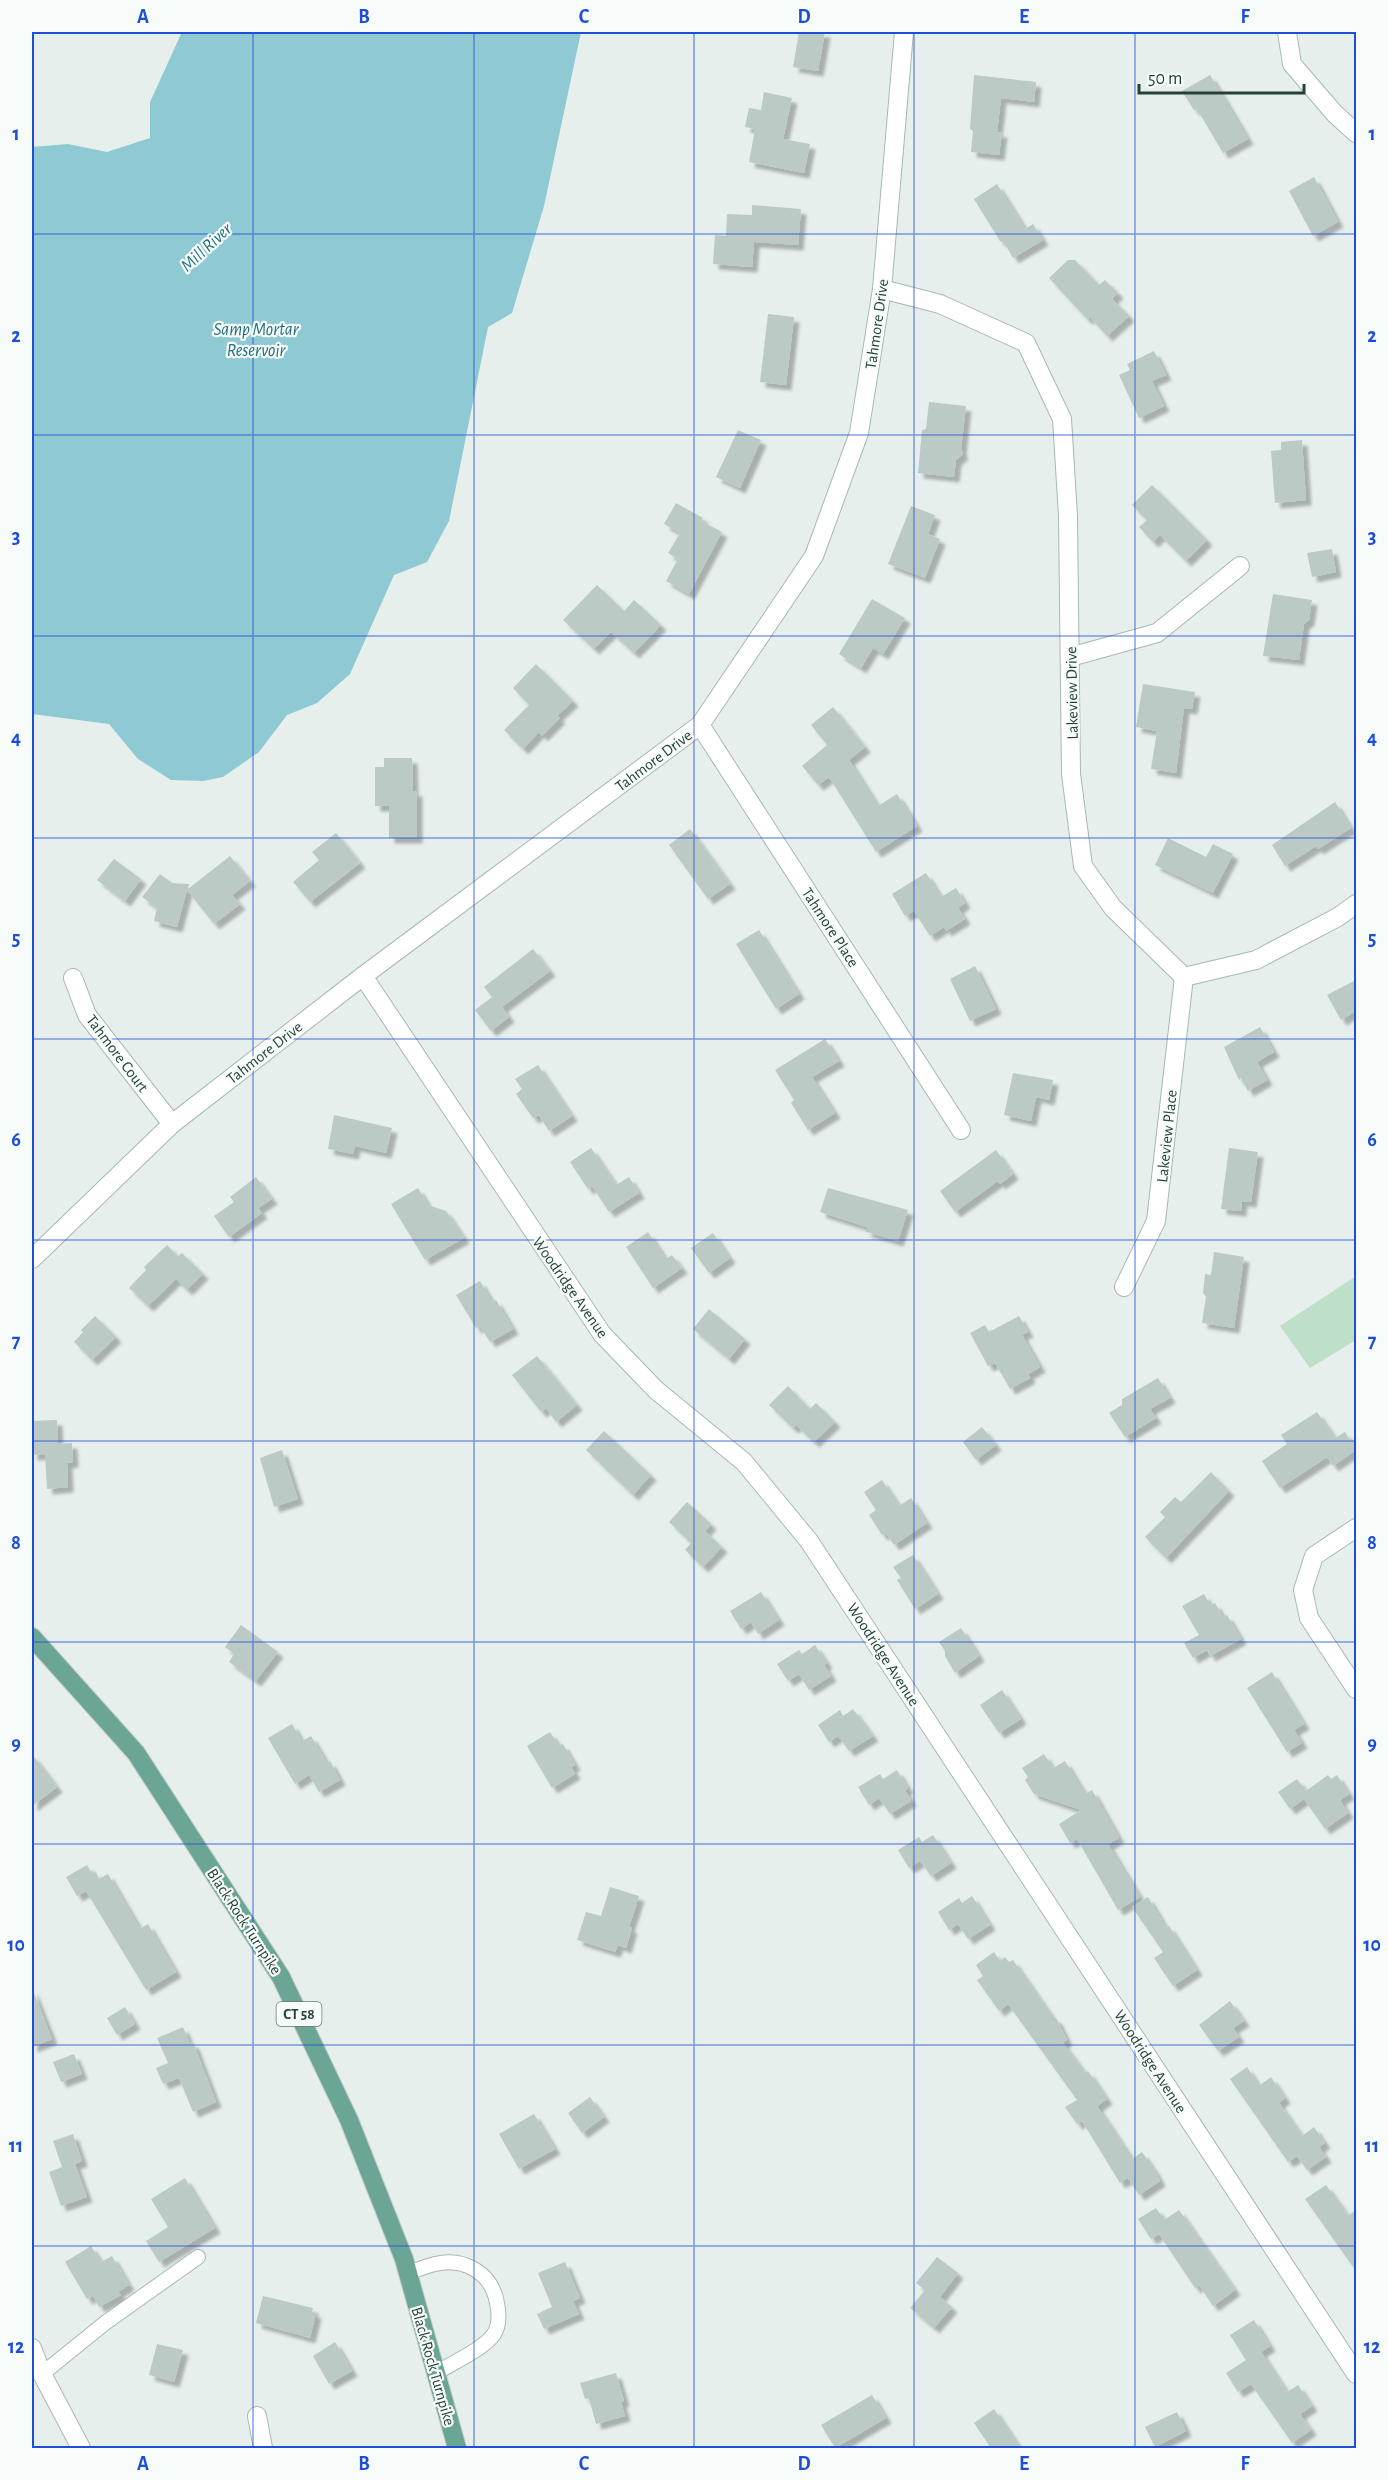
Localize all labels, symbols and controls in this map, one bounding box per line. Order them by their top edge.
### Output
text: A [137,7,149,27]
text: B [358,7,370,27]
text: C [579,7,590,27]
text: D [797,7,811,27]
text: E [1019,7,1029,27]
text: F [1240,7,1250,27]
scale bar [1139,57,1304,95]
text: 50 m [1148,70,1182,88]
text: 1 [12,124,20,144]
text: 1 [1368,124,1376,144]
water label: Mill River [178,219,236,276]
street label: Tahmore Drive [863,278,891,370]
water label: Samp Mortar Reservoir [214,321,300,360]
text: 2 [11,326,21,346]
text: 2 [1367,326,1377,346]
text: 3 [12,527,20,547]
text: 3 [1368,527,1376,547]
street label: Lakeview Drive [1063,646,1081,740]
street label: Tahmore Drive [612,727,695,795]
text: 4 [11,728,21,748]
text: 4 [1367,728,1377,748]
street label: Tahmore Place [799,885,862,970]
text: 5 [12,929,20,949]
text: 5 [1368,929,1376,949]
street label: Tahmore Court [83,1012,151,1095]
street label: Tahmore Drive [224,1018,306,1087]
street label: Lakeview Place [1154,1089,1180,1183]
text: 6 [11,1130,21,1150]
text: 6 [1367,1130,1377,1150]
street label: Woodridge Avenue [529,1234,611,1341]
text: 7 [12,1331,21,1351]
text: 7 [1368,1331,1377,1351]
text: 8 [11,1533,21,1553]
text: 8 [1367,1533,1377,1553]
street label: Woodridge Avenue [844,1600,922,1709]
text: 9 [11,1734,21,1754]
text: 9 [1367,1734,1377,1754]
street label: Black Rock Turnpike [204,1866,284,1977]
text: 10 [7,1935,25,1955]
text: 10 [1363,1935,1381,1955]
road number: CT 58 [276,2002,322,2026]
street label: Woodridge Avenue [1111,2007,1189,2116]
text: 11 [9,2136,23,2156]
text: 11 [1365,2136,1379,2156]
street label: Black Rock Turnpike [408,2305,458,2428]
text: 12 [8,2337,24,2357]
text: 12 [1364,2337,1380,2357]
text: A [137,2454,149,2474]
text: B [358,2454,370,2474]
text: C [579,2454,590,2474]
text: D [797,2454,811,2474]
text: E [1019,2454,1029,2474]
text: F [1240,2454,1250,2474]

